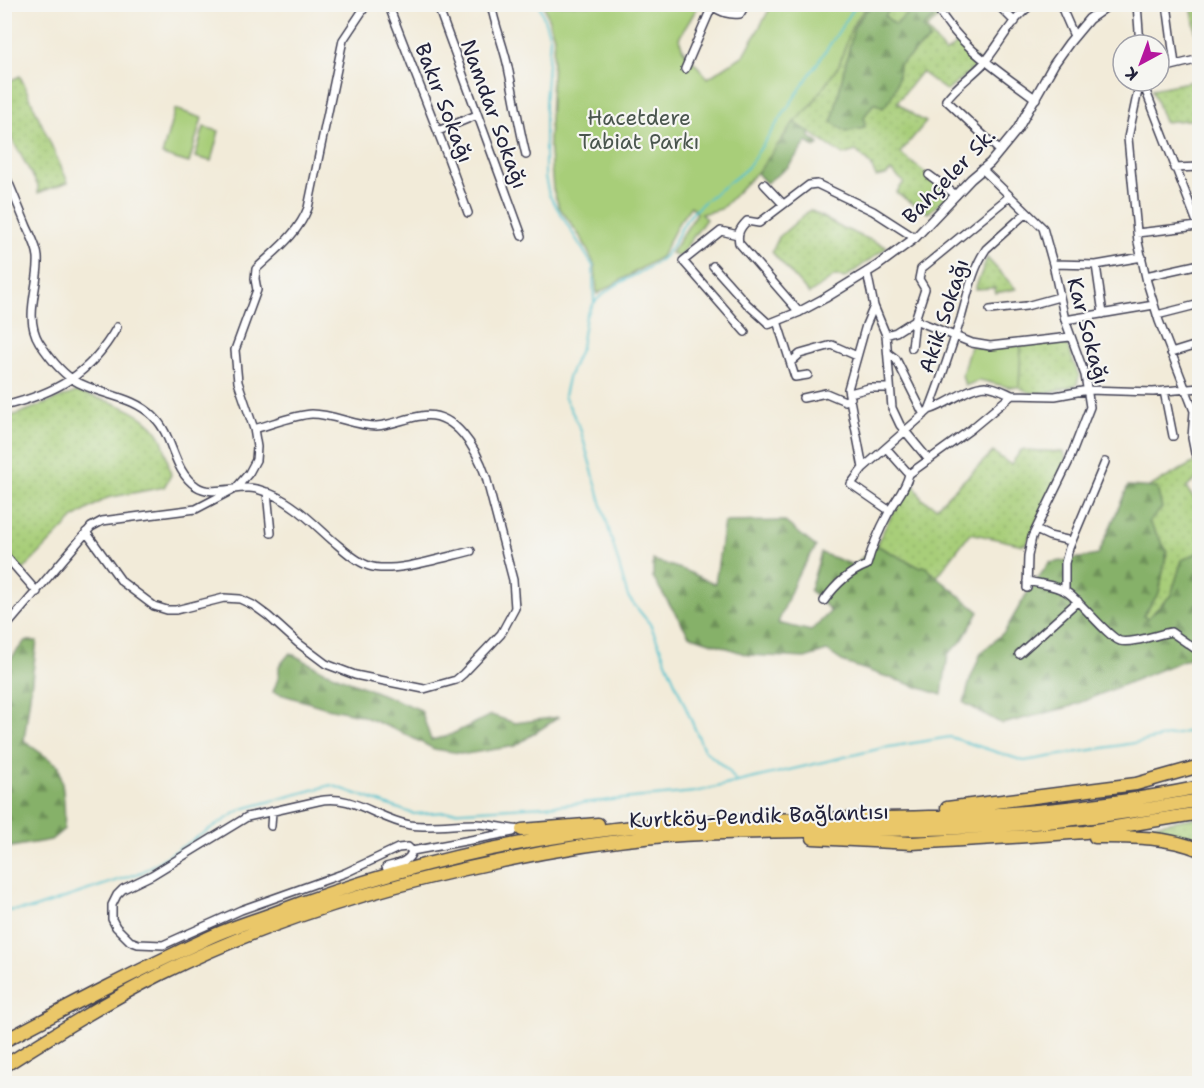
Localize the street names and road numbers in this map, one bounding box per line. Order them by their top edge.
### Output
street label: Namdar Sokağı [454,36,534,192]
street label: Bakır Sokağı [408,39,480,167]
street label: Bahçeler Sk. [896,122,1002,230]
street label: Akik Sokağı [912,255,976,377]
street label: Kar Sokağı [1060,274,1116,388]
street label: Kurtköy-Pendik Bağlantısı [628,797,890,835]

